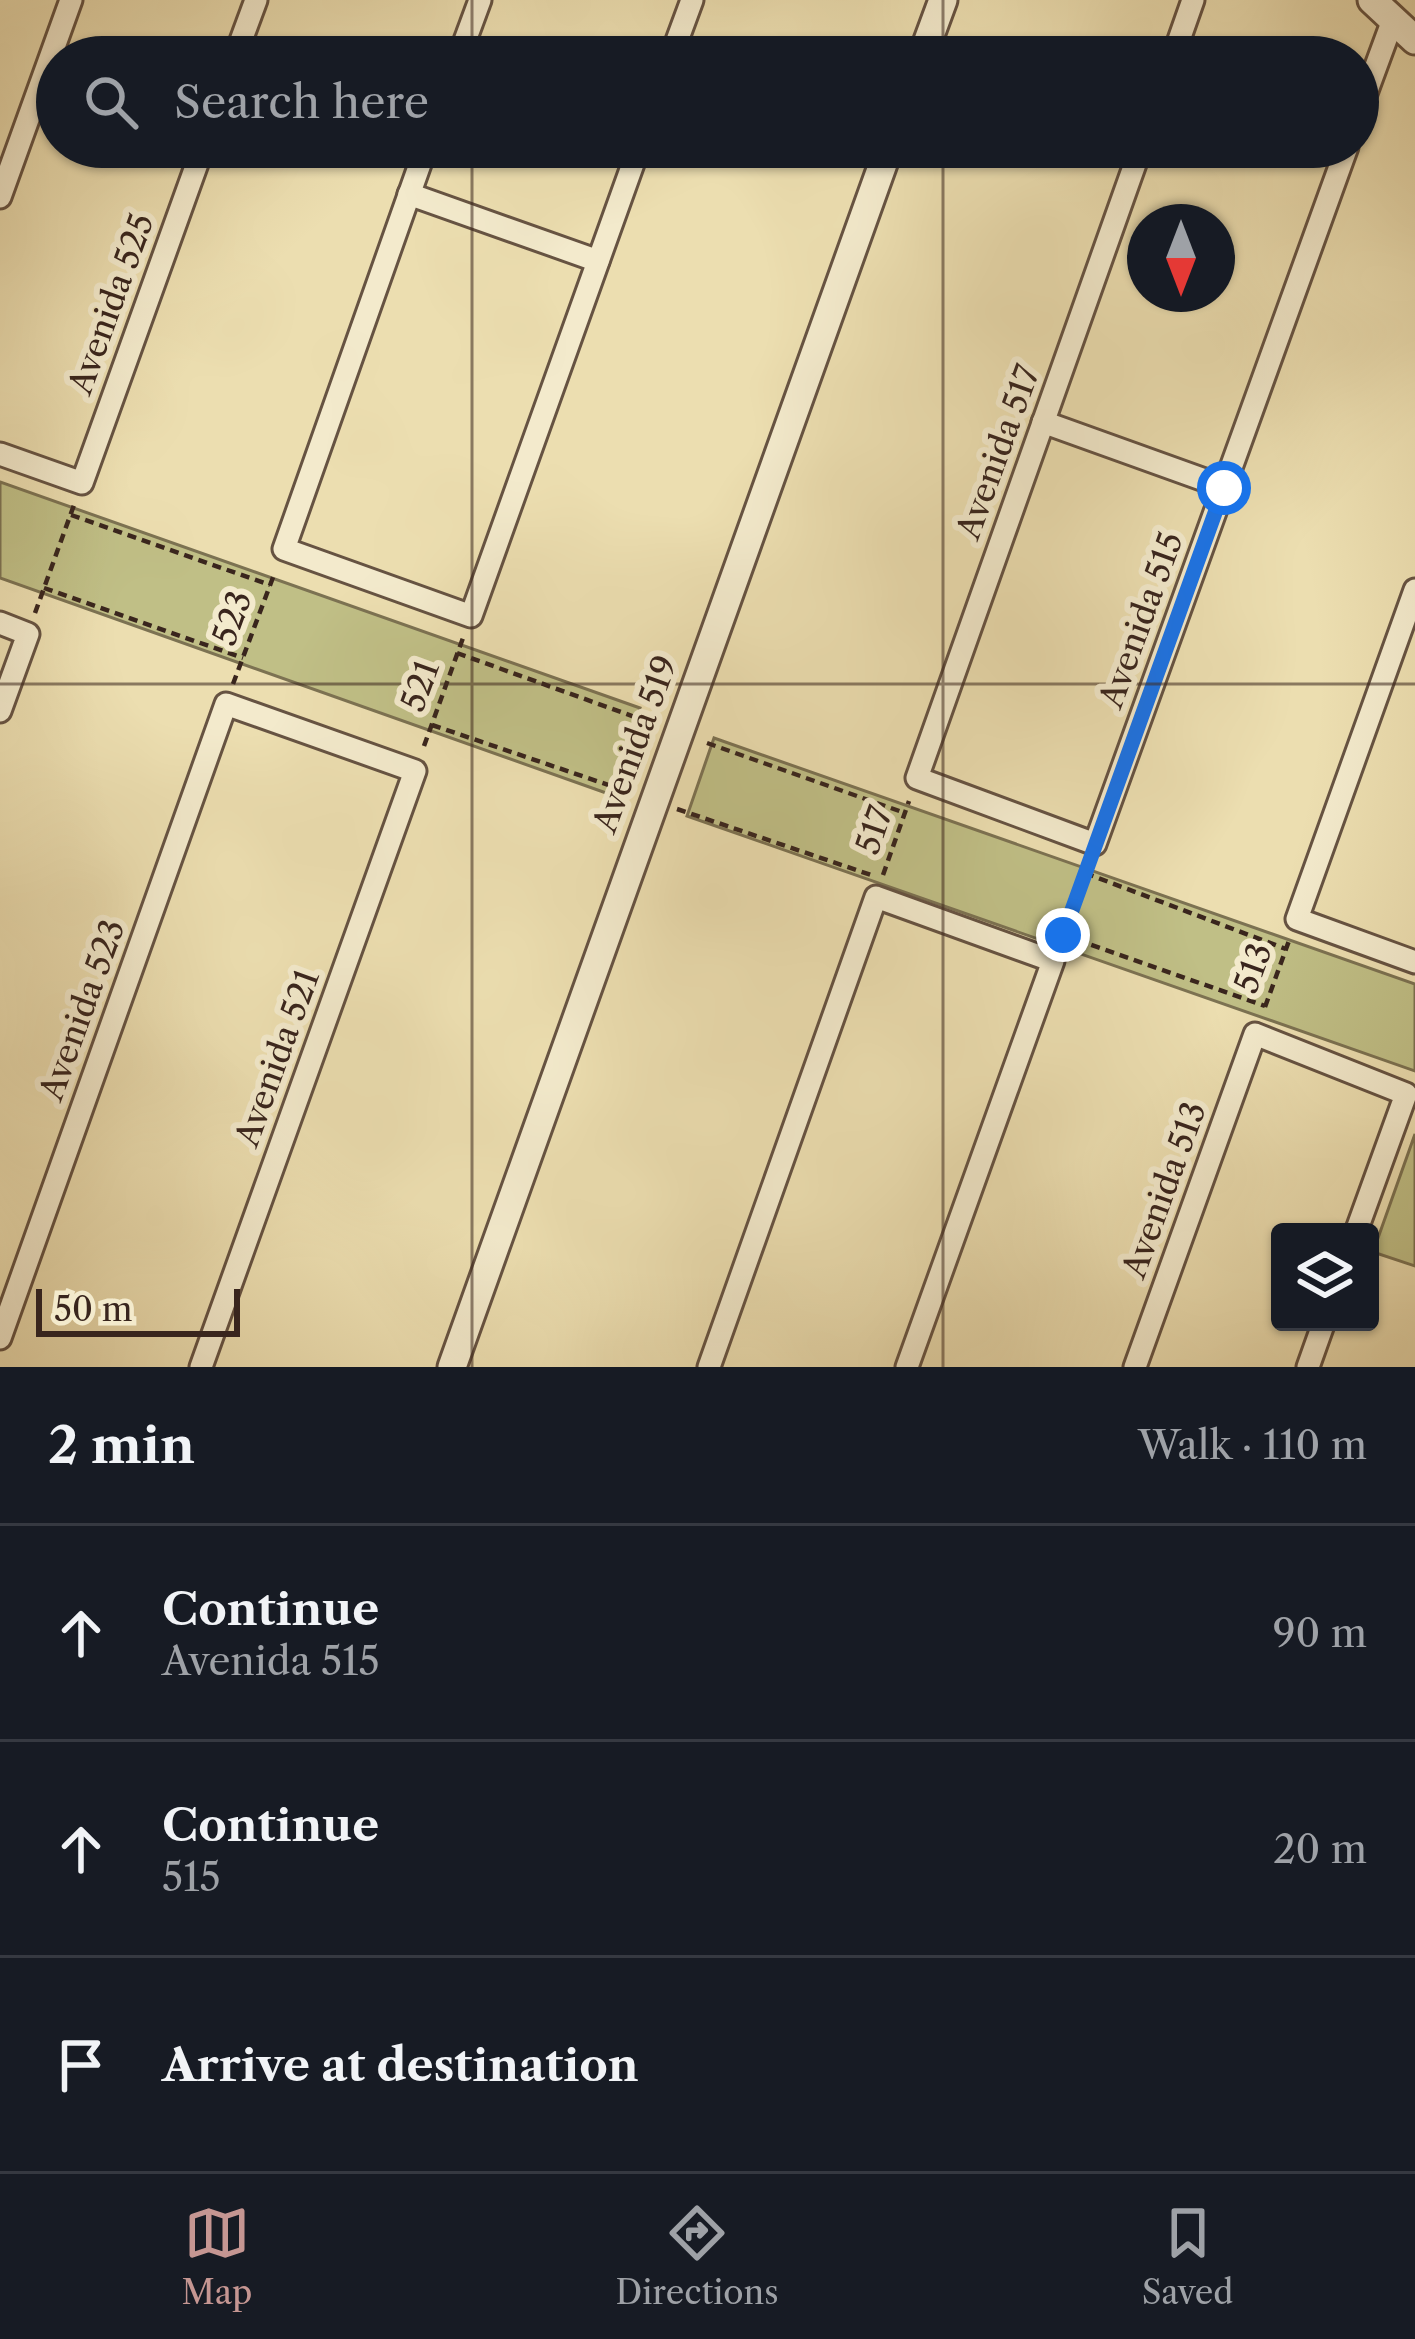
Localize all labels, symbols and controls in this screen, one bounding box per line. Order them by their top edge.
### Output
search box [36,36,1379,168]
icon: search [78,69,144,135]
text: Search here [174,74,429,130]
north arrow [1127,204,1235,312]
street label: Avenida 525 [59,208,163,401]
street label: Avenida 517 [947,359,1048,546]
route start [1197,461,1251,515]
street label: Avenida 515 [1090,526,1192,714]
street label: 523 [203,585,261,651]
street label: Avenida 519 [584,650,686,839]
street label: 521 [392,655,448,717]
street label: 517 [847,801,901,859]
route end [1036,908,1090,962]
street label: Avenida 523 [30,914,134,1107]
street label: 513 [1225,938,1281,998]
street label: Avenida 521 [226,964,328,1153]
street label: Avenida 513 [1113,1096,1215,1285]
map controls [1271,1223,1379,1331]
button: layers [1271,1223,1379,1331]
scale bar [36,1283,240,1336]
text: 50 m [54,1289,132,1330]
text: 2 min [48,1414,195,1476]
text: Walk · 110 m [1138,1421,1367,1469]
text: Continue [162,1581,379,1637]
icon: ahead [48,1600,114,1666]
text: 90 m [1273,1609,1367,1657]
text: Avenida 515 [162,1637,380,1685]
text: Continue [162,1797,379,1853]
icon: ahead [48,1816,114,1882]
text: 20 m [1273,1825,1367,1873]
text: 515 [162,1853,221,1901]
icon: arrive [48,2032,114,2098]
text: Arrive at destination [162,2037,639,2093]
tab: Map [182,2200,252,2313]
tab: Directions [616,2200,779,2313]
tab: Saved [1142,2200,1233,2313]

